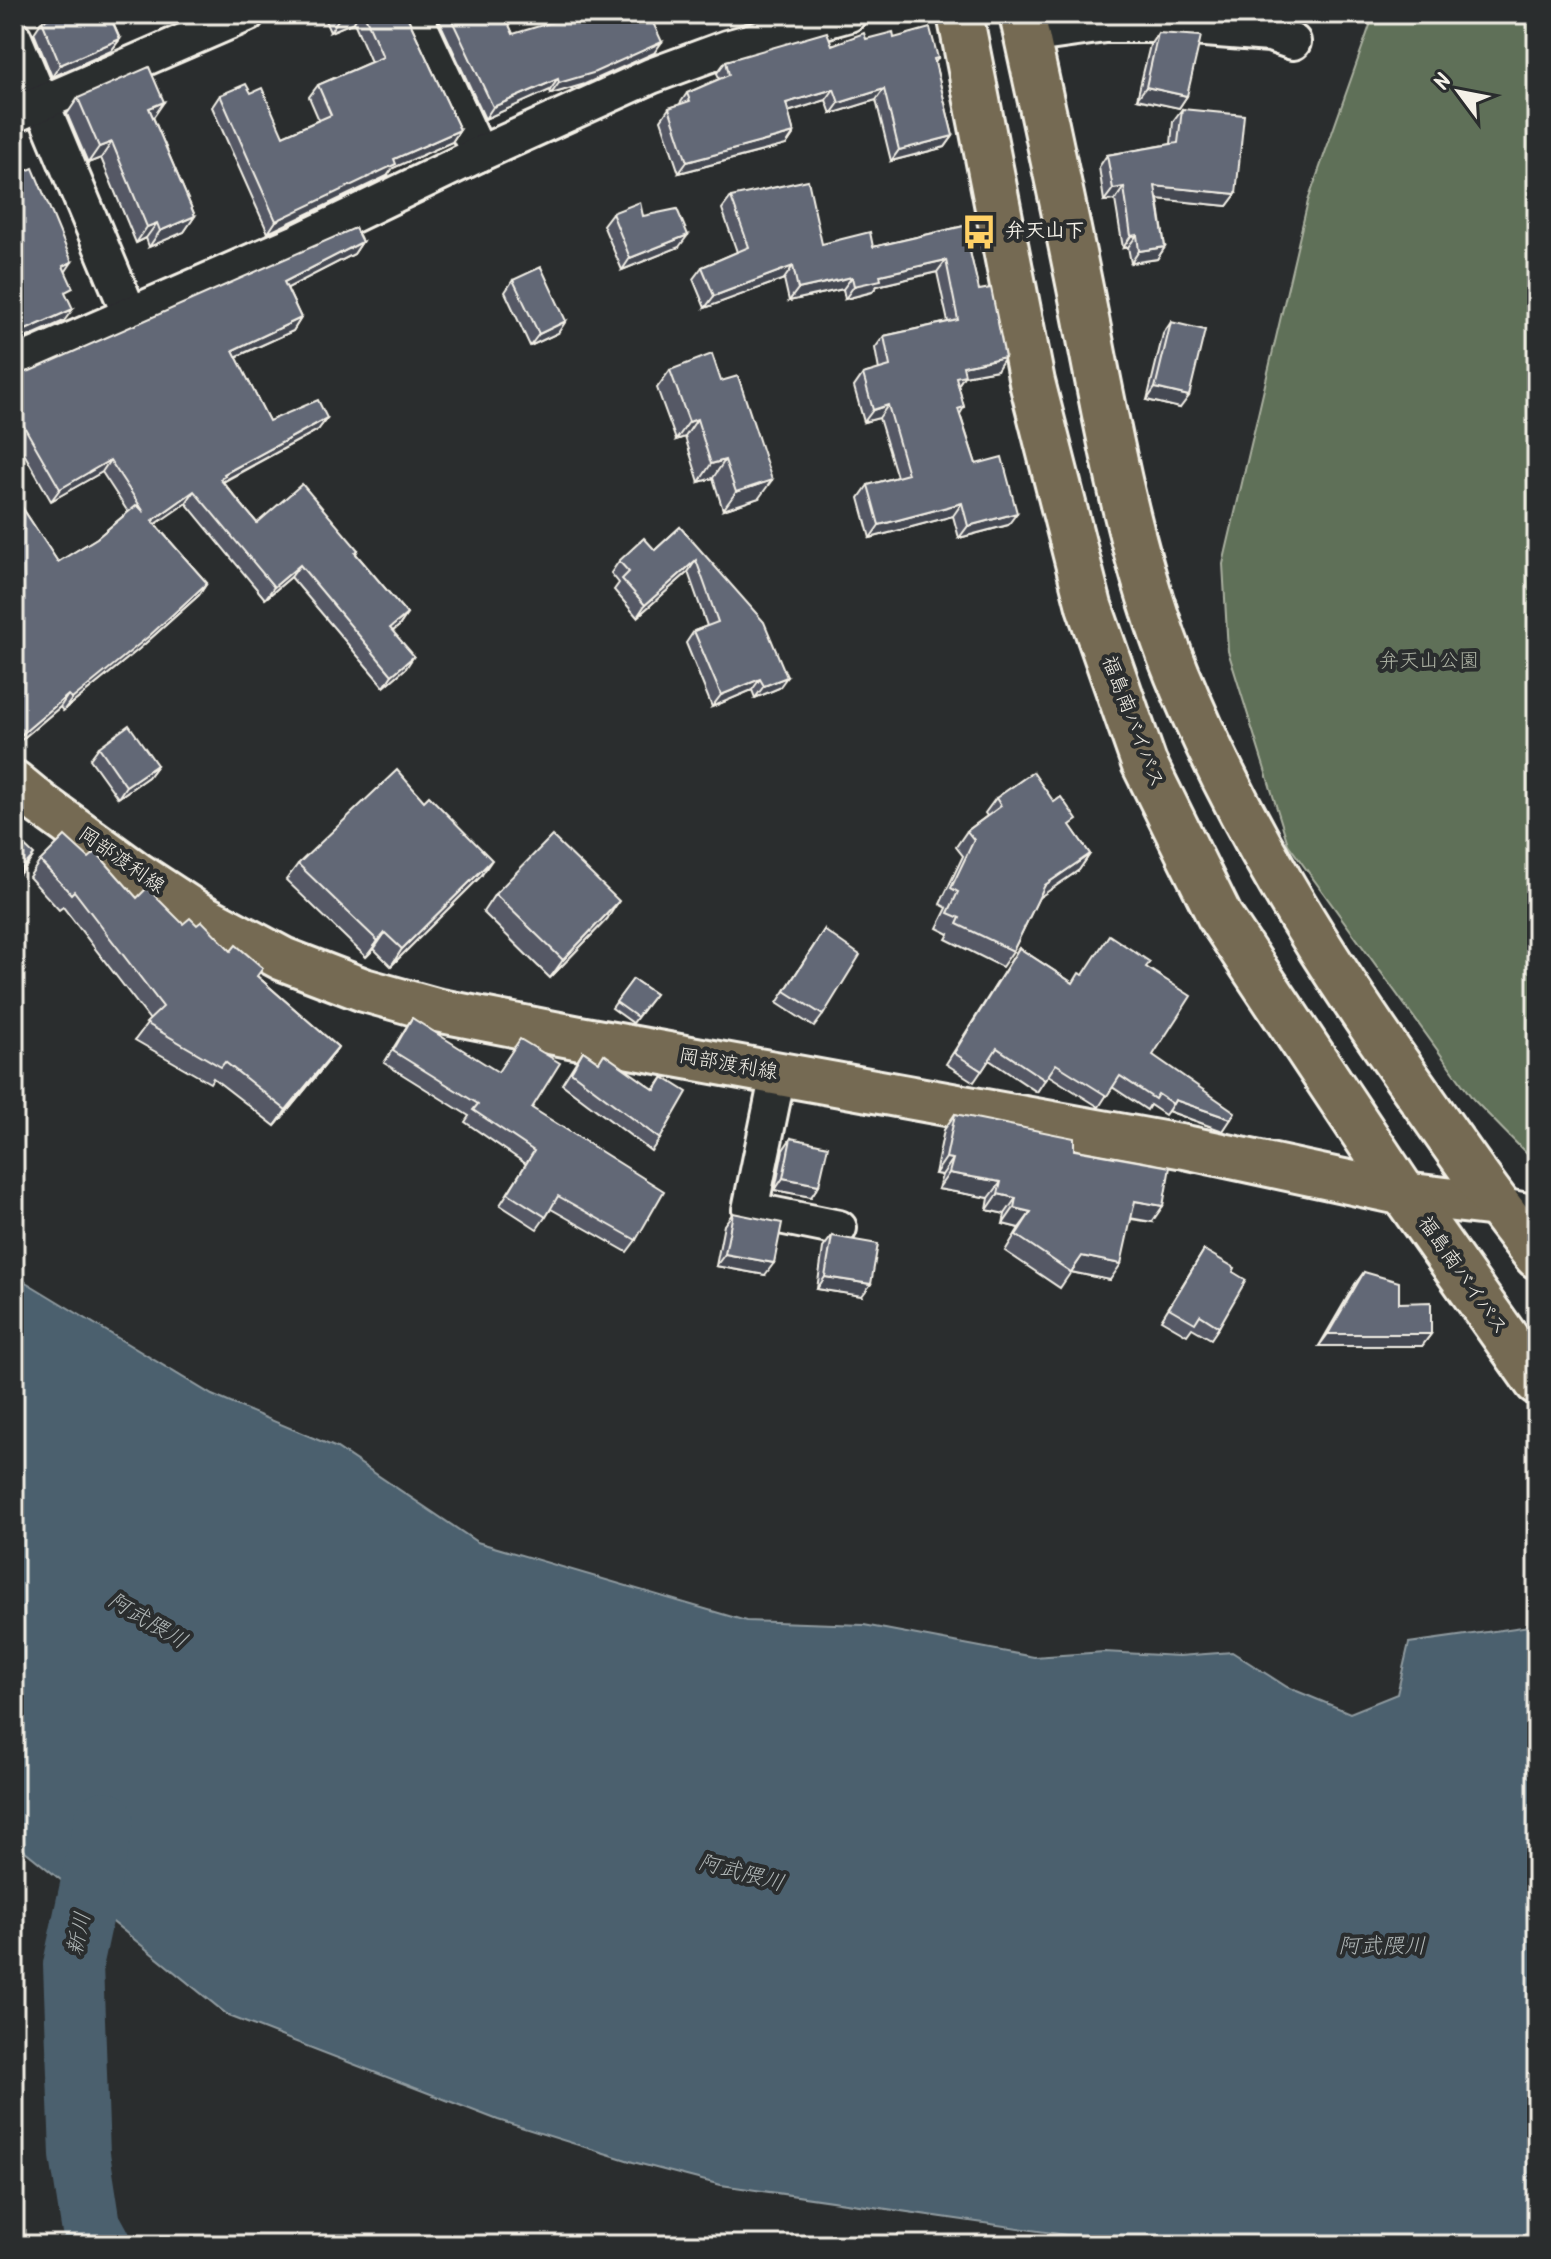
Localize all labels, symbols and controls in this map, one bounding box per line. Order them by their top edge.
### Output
north arrow [1419,52,1499,132]
text: N [1426,67,1463,98]
bus stop icon: 弁天山下 [960,213,998,251]
place label: 弁天山下 [1005,216,1085,248]
park label: 弁天山公園 [1379,646,1479,678]
street label: 福島南バイパス [1092,651,1172,793]
street label: 岡部渡利線 [71,819,171,903]
street label: 岡部渡利線 [676,1041,780,1089]
street label: 福島南バイパス [1409,1210,1515,1342]
water label: 阿武隈川 [100,1584,194,1660]
water label: 阿武隈川 [694,1846,788,1902]
water label: 新川 [58,1909,102,1959]
water label: 阿武隈川 [1338,1930,1426,1965]

